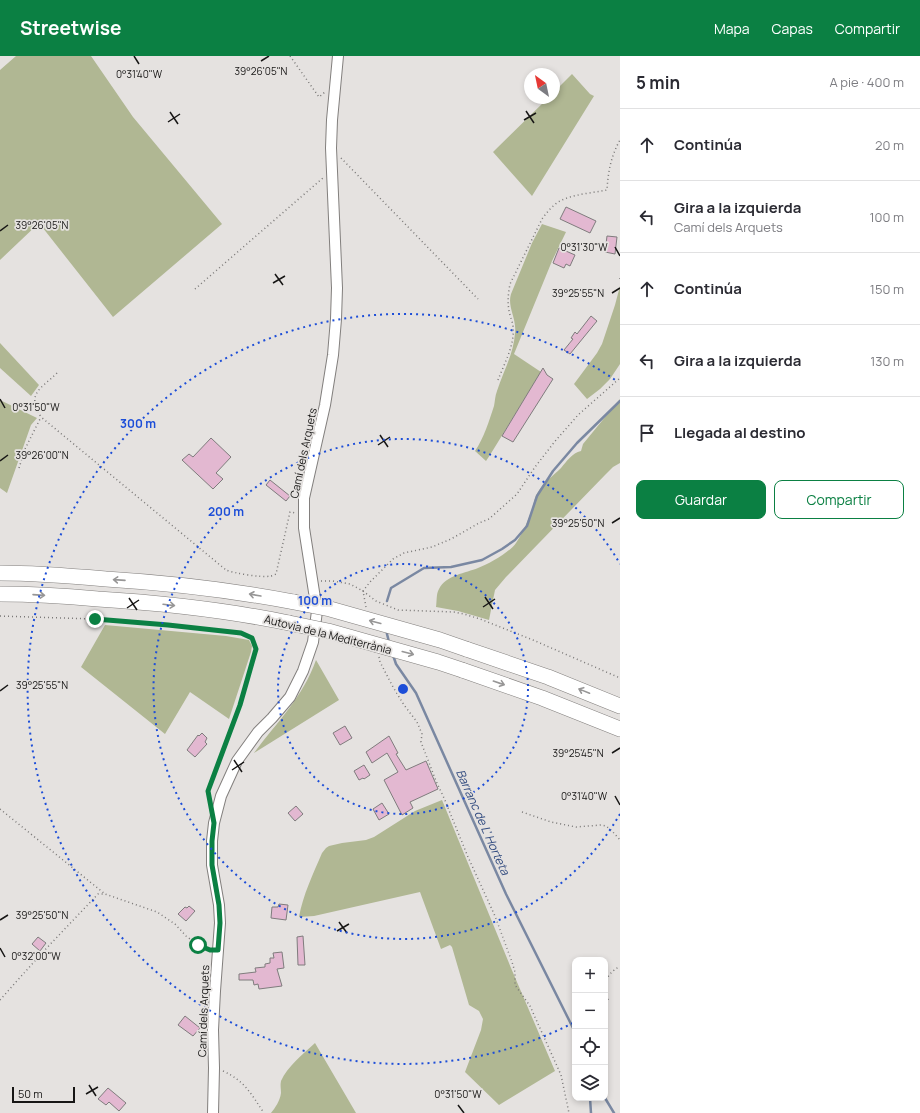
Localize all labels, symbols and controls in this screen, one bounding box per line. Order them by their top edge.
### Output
text: Streetwise [20,15,122,41]
text: Mapa [714,19,750,38]
text: Capas [772,19,813,38]
text: Compartir [835,19,900,38]
text: 39°26'05"N [235,64,288,78]
text: 0°31'40"W [116,67,163,81]
north arrow [524,68,560,104]
text: 5 min [636,71,680,94]
text: A pie · 400 m [830,73,904,91]
icon: ahead [636,134,658,156]
text: Continúa [674,134,742,155]
text: 20 m [875,136,904,154]
text: Gira a la izquierda [674,197,801,218]
icon: left [636,206,658,228]
text: 100 m [869,208,904,226]
text: 39°26'05"N [16,218,69,232]
text: Camí dels Arquets [674,218,783,236]
text: 0°31'30"W [560,240,608,254]
icon: ahead [636,278,658,300]
text: Continúa [674,278,742,299]
text: 150 m [870,280,904,298]
text: 39°25'55"N [552,286,604,300]
icon: left [636,350,658,372]
text: Gira a la izquierda [674,350,801,371]
text: 130 m [870,352,904,370]
text: 0°31'50"W [12,400,60,414]
street label: Camí dels Arquets [286,406,320,500]
text: 300 m [120,415,156,432]
icon: arrive [636,422,658,444]
text: Llegada al destino [674,422,806,443]
text: 39°26'00"N [15,448,69,462]
button: Guardar [636,480,766,519]
button: Compartir [774,480,904,519]
text: 200 m [208,503,244,520]
text: 39°25'50"N [552,516,604,530]
one-way arrow [112,576,125,583]
one-way arrow [249,590,262,598]
one-way arrow [32,591,45,598]
text: 100 m [298,592,332,609]
one-way arrow [162,601,175,609]
route end [86,610,104,628]
street label: Autovia de la Mediterrània [263,611,393,657]
one-way arrow [369,617,382,625]
one-way arrow [401,650,414,657]
text: 39°25'55"N [16,678,68,692]
one-way arrow [493,680,506,687]
centre of rings [396,682,410,696]
one-way arrow [578,687,590,695]
text: 39°25'45"N [552,746,604,760]
water label: Barranc de L' Horteta [452,766,515,879]
text: 0°31'40"W [561,789,608,803]
text: 39°25'50"N [16,908,68,922]
route start [189,936,207,954]
text: 0°32'00"W [11,949,61,963]
map controls [572,957,608,1101]
button: + [572,957,608,993]
street label: Camí dels Arquets [194,964,212,1057]
button: − [572,993,608,1029]
button: locate [572,1029,608,1065]
button: layers [572,1065,608,1101]
scale bar [12,1085,75,1104]
text: 50 m [18,1086,43,1101]
text: 0°31'50"W [434,1087,482,1101]

